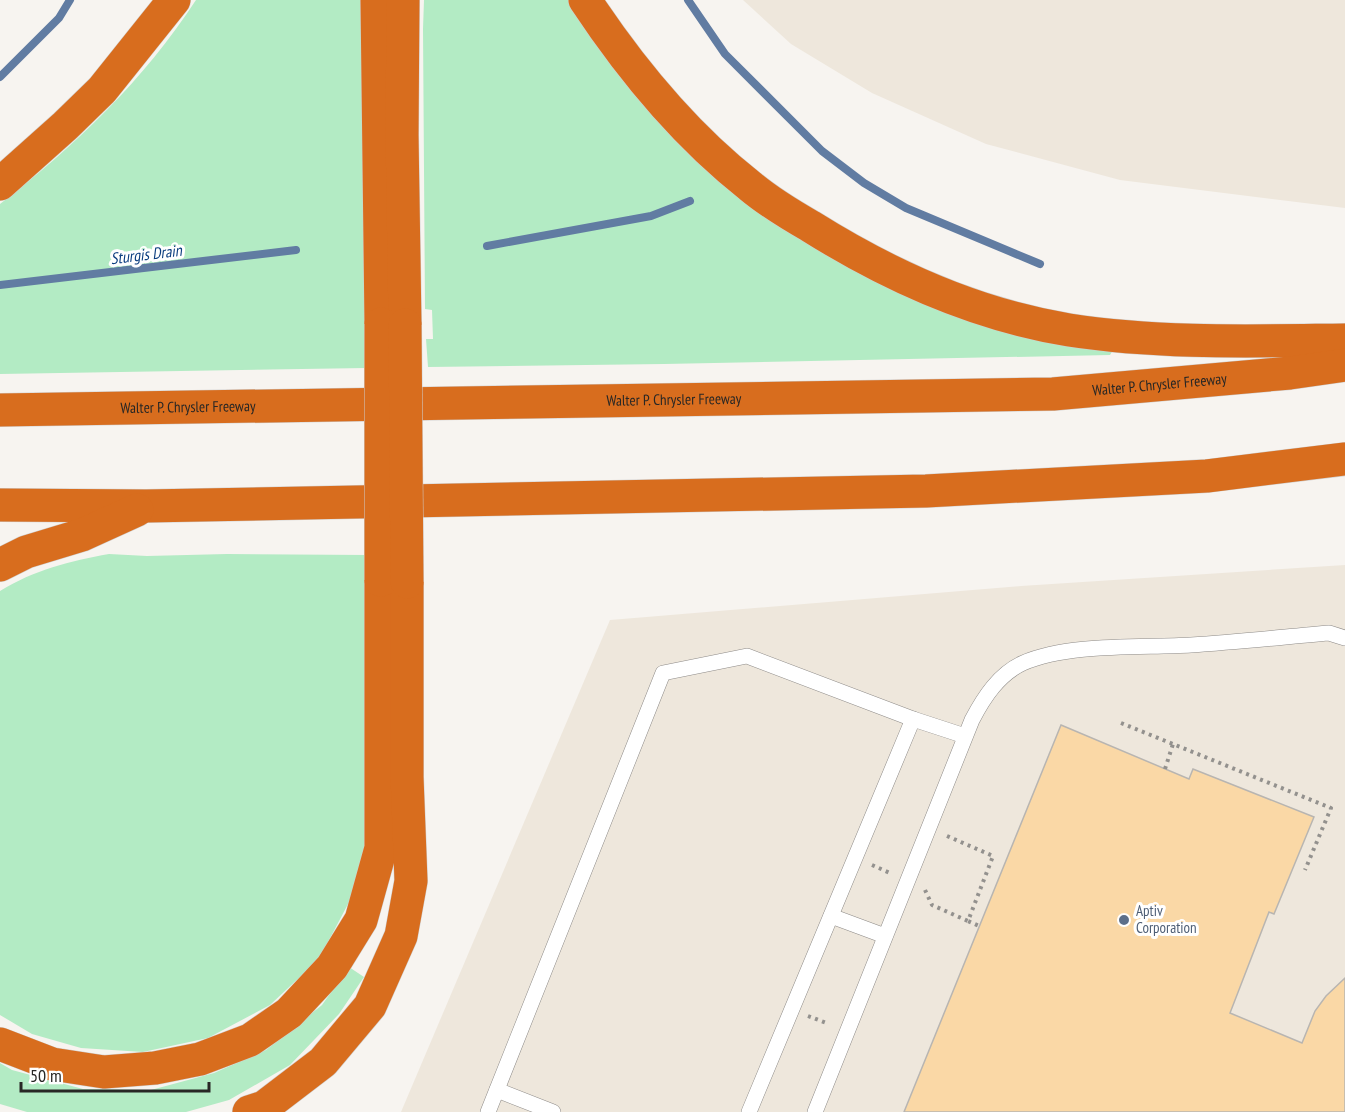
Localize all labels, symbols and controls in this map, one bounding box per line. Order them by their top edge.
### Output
water label: Sturgis Drain [109,240,184,268]
street label: Walter P. Chrysler Freeway [1091,369,1228,399]
street label: Walter P. Chrysler Freeway [606,389,742,410]
street label: Walter P. Chrysler Freeway [120,396,256,417]
place label: Aptiv Corporation [1136,901,1197,937]
marker: Aptiv Corporation [1117,913,1131,927]
scale bar [21,1055,208,1093]
text: 50 m [30,1064,62,1087]

